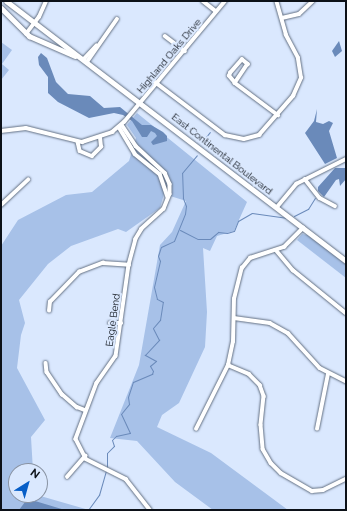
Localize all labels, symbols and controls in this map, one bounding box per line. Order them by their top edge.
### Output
street label: Highland Oaks Drive [134,16,204,96]
street label: East Continental Boulevard [169,111,275,197]
street label: Eagle Bend [103,293,123,347]
north arrow [8,463,48,503]
text: N [28,466,42,482]

